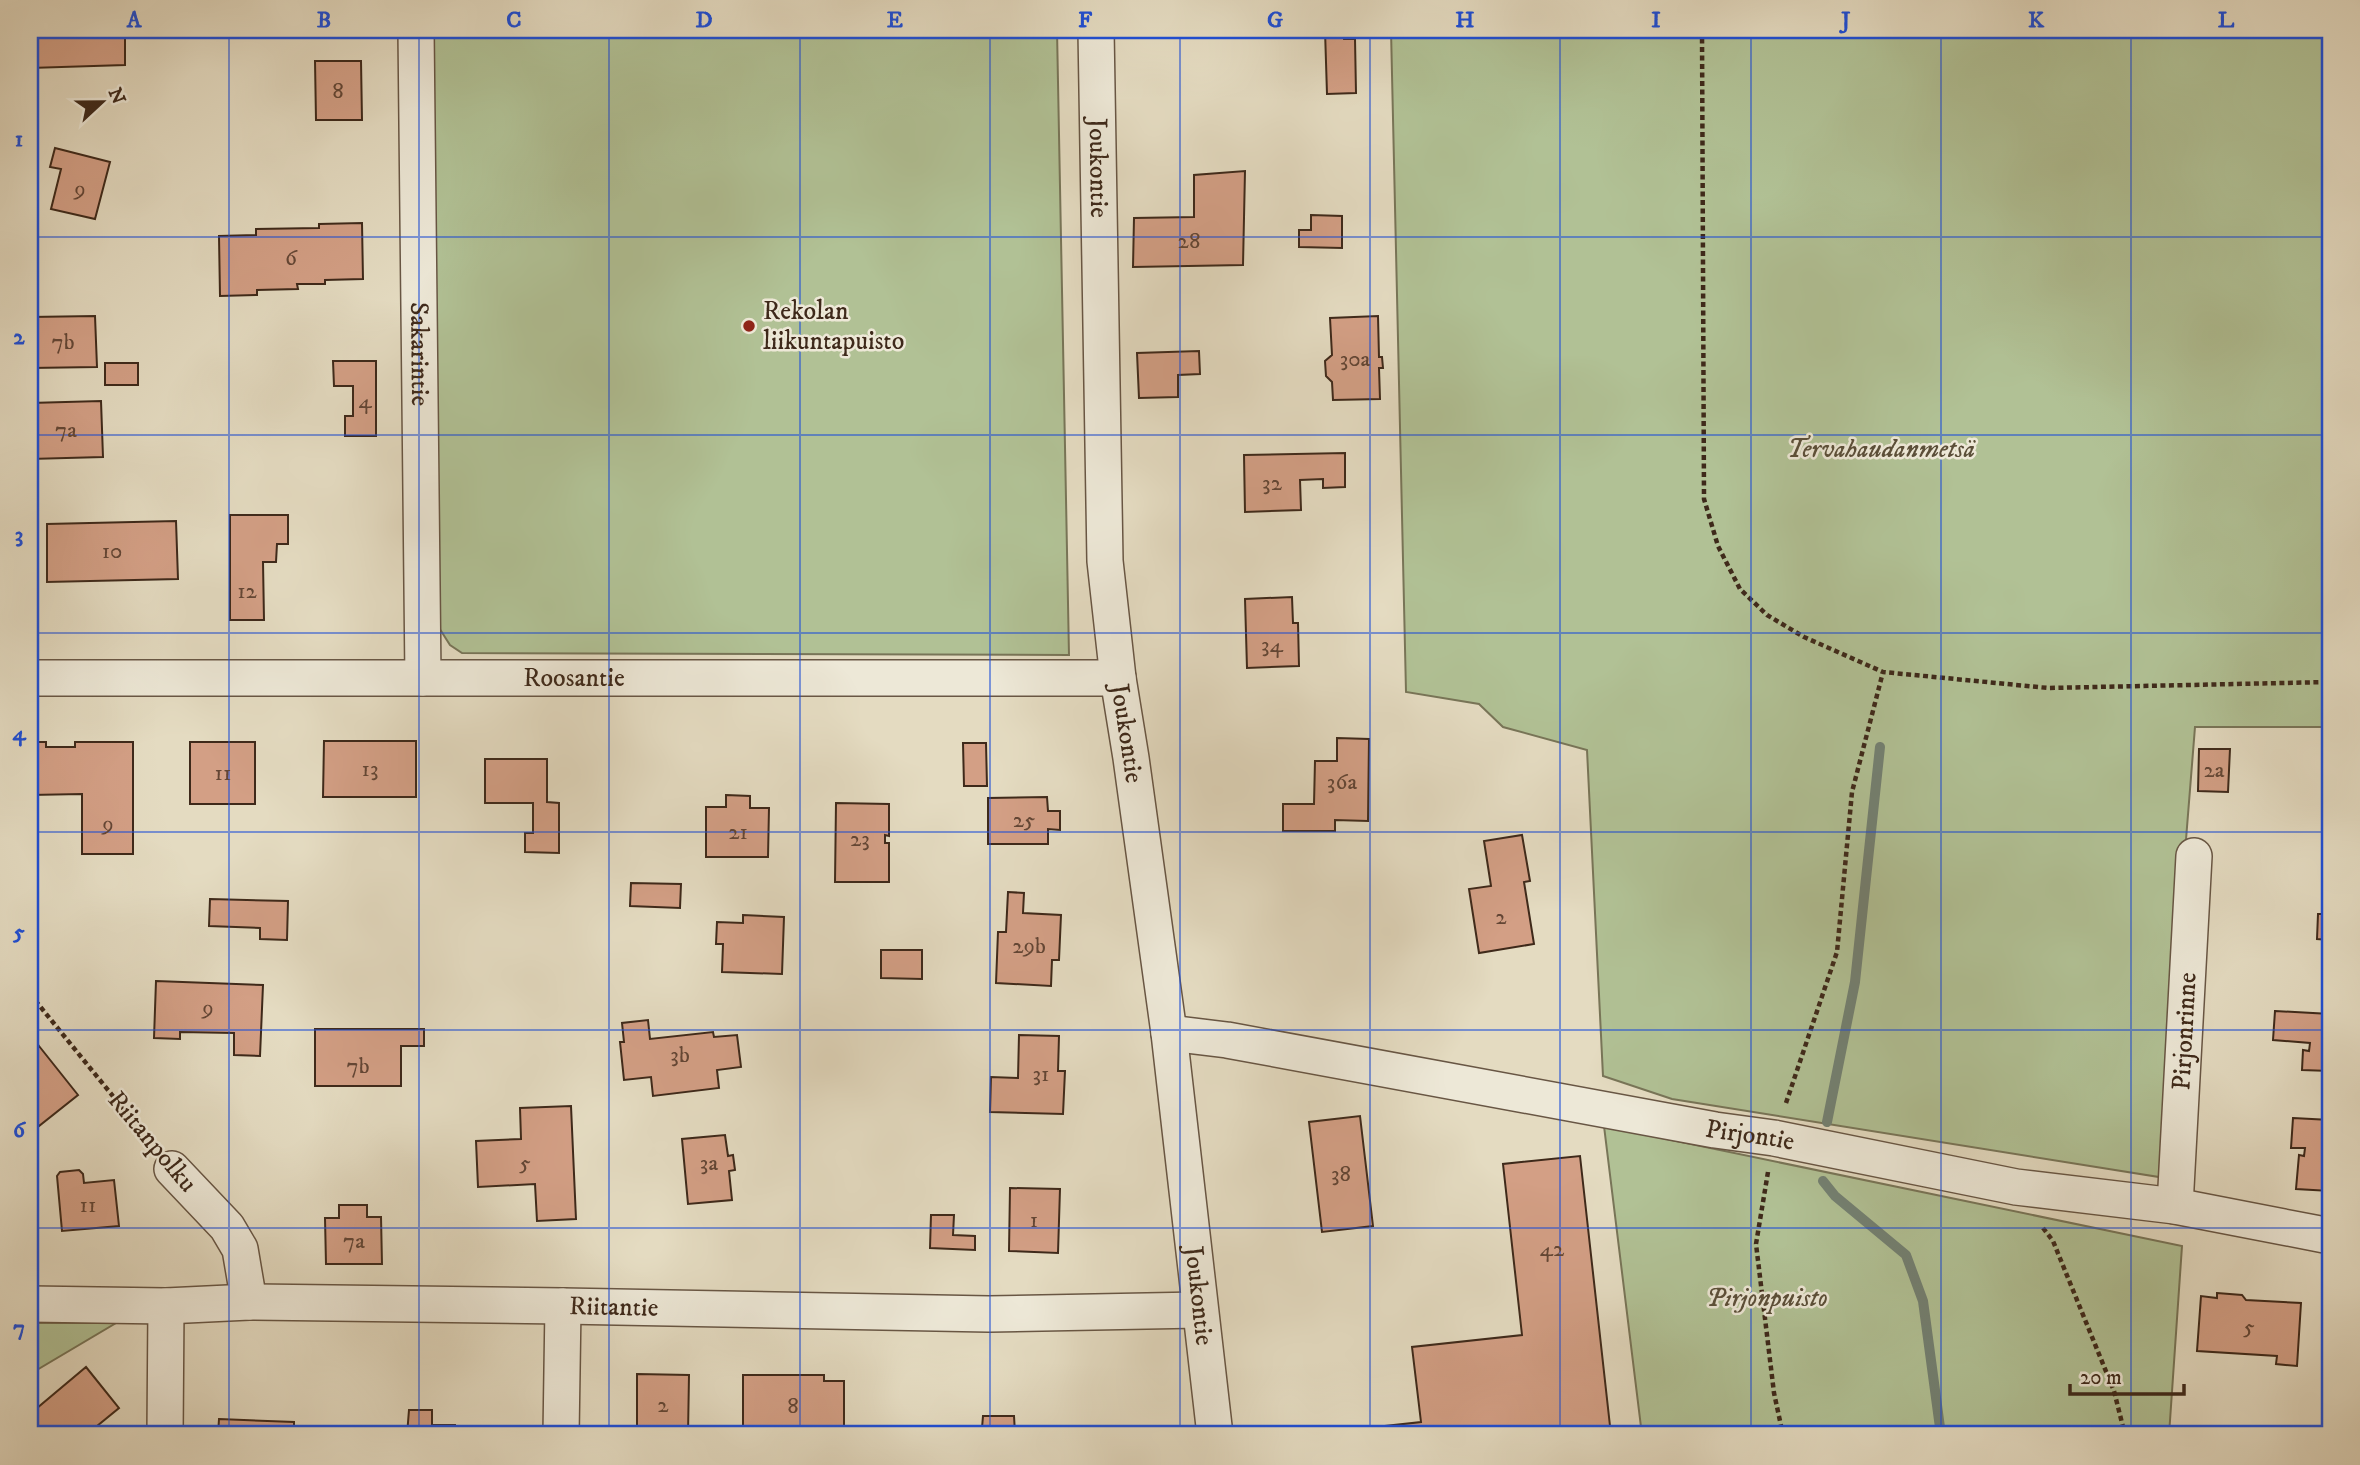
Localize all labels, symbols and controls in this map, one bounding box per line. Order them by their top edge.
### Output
text: A [126,6,143,35]
text: B [317,6,331,35]
text: C [506,6,522,35]
text: D [695,6,713,35]
text: E [887,6,903,35]
text: F [1078,6,1093,35]
text: G [1267,6,1283,35]
text: H [1455,6,1475,35]
text: I [1651,6,1661,35]
text: J [1838,6,1851,35]
text: K [2028,6,2045,35]
text: L [2218,6,2235,35]
north arrow [66,66,136,136]
house number: 8 [332,77,344,106]
text: N [103,85,130,108]
street label: Joukontie [1081,116,1116,218]
text: 1 [15,125,23,154]
house number: 9 [73,175,86,204]
house number: 28 [1178,227,1200,256]
house number: 6 [285,244,298,273]
place label: Rekolan liikuntapuisto [763,295,904,358]
street label: Sakarintie [402,302,437,406]
marker: Rekolan liikuntapuisto [741,318,757,334]
text: 2 [13,323,25,352]
house number: 7b [52,328,74,357]
house number: 30a [1340,345,1371,374]
house number: 4 [358,387,372,416]
house number: 7a [55,416,77,445]
park label: Tervahaudanmetsä [1787,433,1976,466]
house number: 32 [1262,469,1283,498]
text: 3 [15,521,23,550]
house number: 10 [102,537,122,566]
house number: 12 [237,577,258,606]
house number: 34 [1261,631,1284,660]
street label: Roosantie [523,662,625,695]
street label: Joukontie [1102,680,1151,785]
text: 4 [12,719,27,748]
house number: 13 [361,755,379,784]
house number: 2a [2203,756,2225,785]
house number: 11 [215,759,231,788]
house number: 36a [1327,768,1357,797]
house number: 25 [1013,806,1035,835]
house number: 9 [101,810,114,839]
house number: 21 [728,818,748,847]
house number: 23 [850,825,870,854]
house number: 2 [1495,903,1507,932]
text: 5 [12,918,25,947]
house number: 29b [1012,932,1046,961]
street label: Pirjonrinne [2165,971,2204,1091]
house number: 9 [201,994,214,1023]
house number: 3b [670,1041,690,1070]
house number: 7b [347,1052,369,1081]
house number: 31 [1032,1060,1050,1089]
street label: Riitanpolku [100,1085,204,1199]
street label: Pirjontie [1703,1112,1798,1158]
text: 6 [13,1116,27,1145]
house number: 5 [519,1149,531,1178]
house number: 3a [700,1149,718,1178]
house number: 38 [1331,1160,1351,1189]
house number: 11 [80,1191,96,1220]
house number: 1 [1030,1206,1038,1235]
house number: 7a [343,1227,365,1256]
house number: 42 [1540,1235,1565,1264]
street label: Joukontie [1177,1242,1221,1347]
park label: Pirjonpuisto [1706,1282,1828,1315]
street label: Riitantie [569,1290,659,1324]
house number: 5 [2243,1313,2255,1342]
text: 7 [13,1314,25,1343]
scale bar [2070,1353,2183,1397]
text: 20 m [2080,1365,2122,1391]
house number: 2 [657,1391,669,1420]
house number: 8 [787,1392,799,1421]

